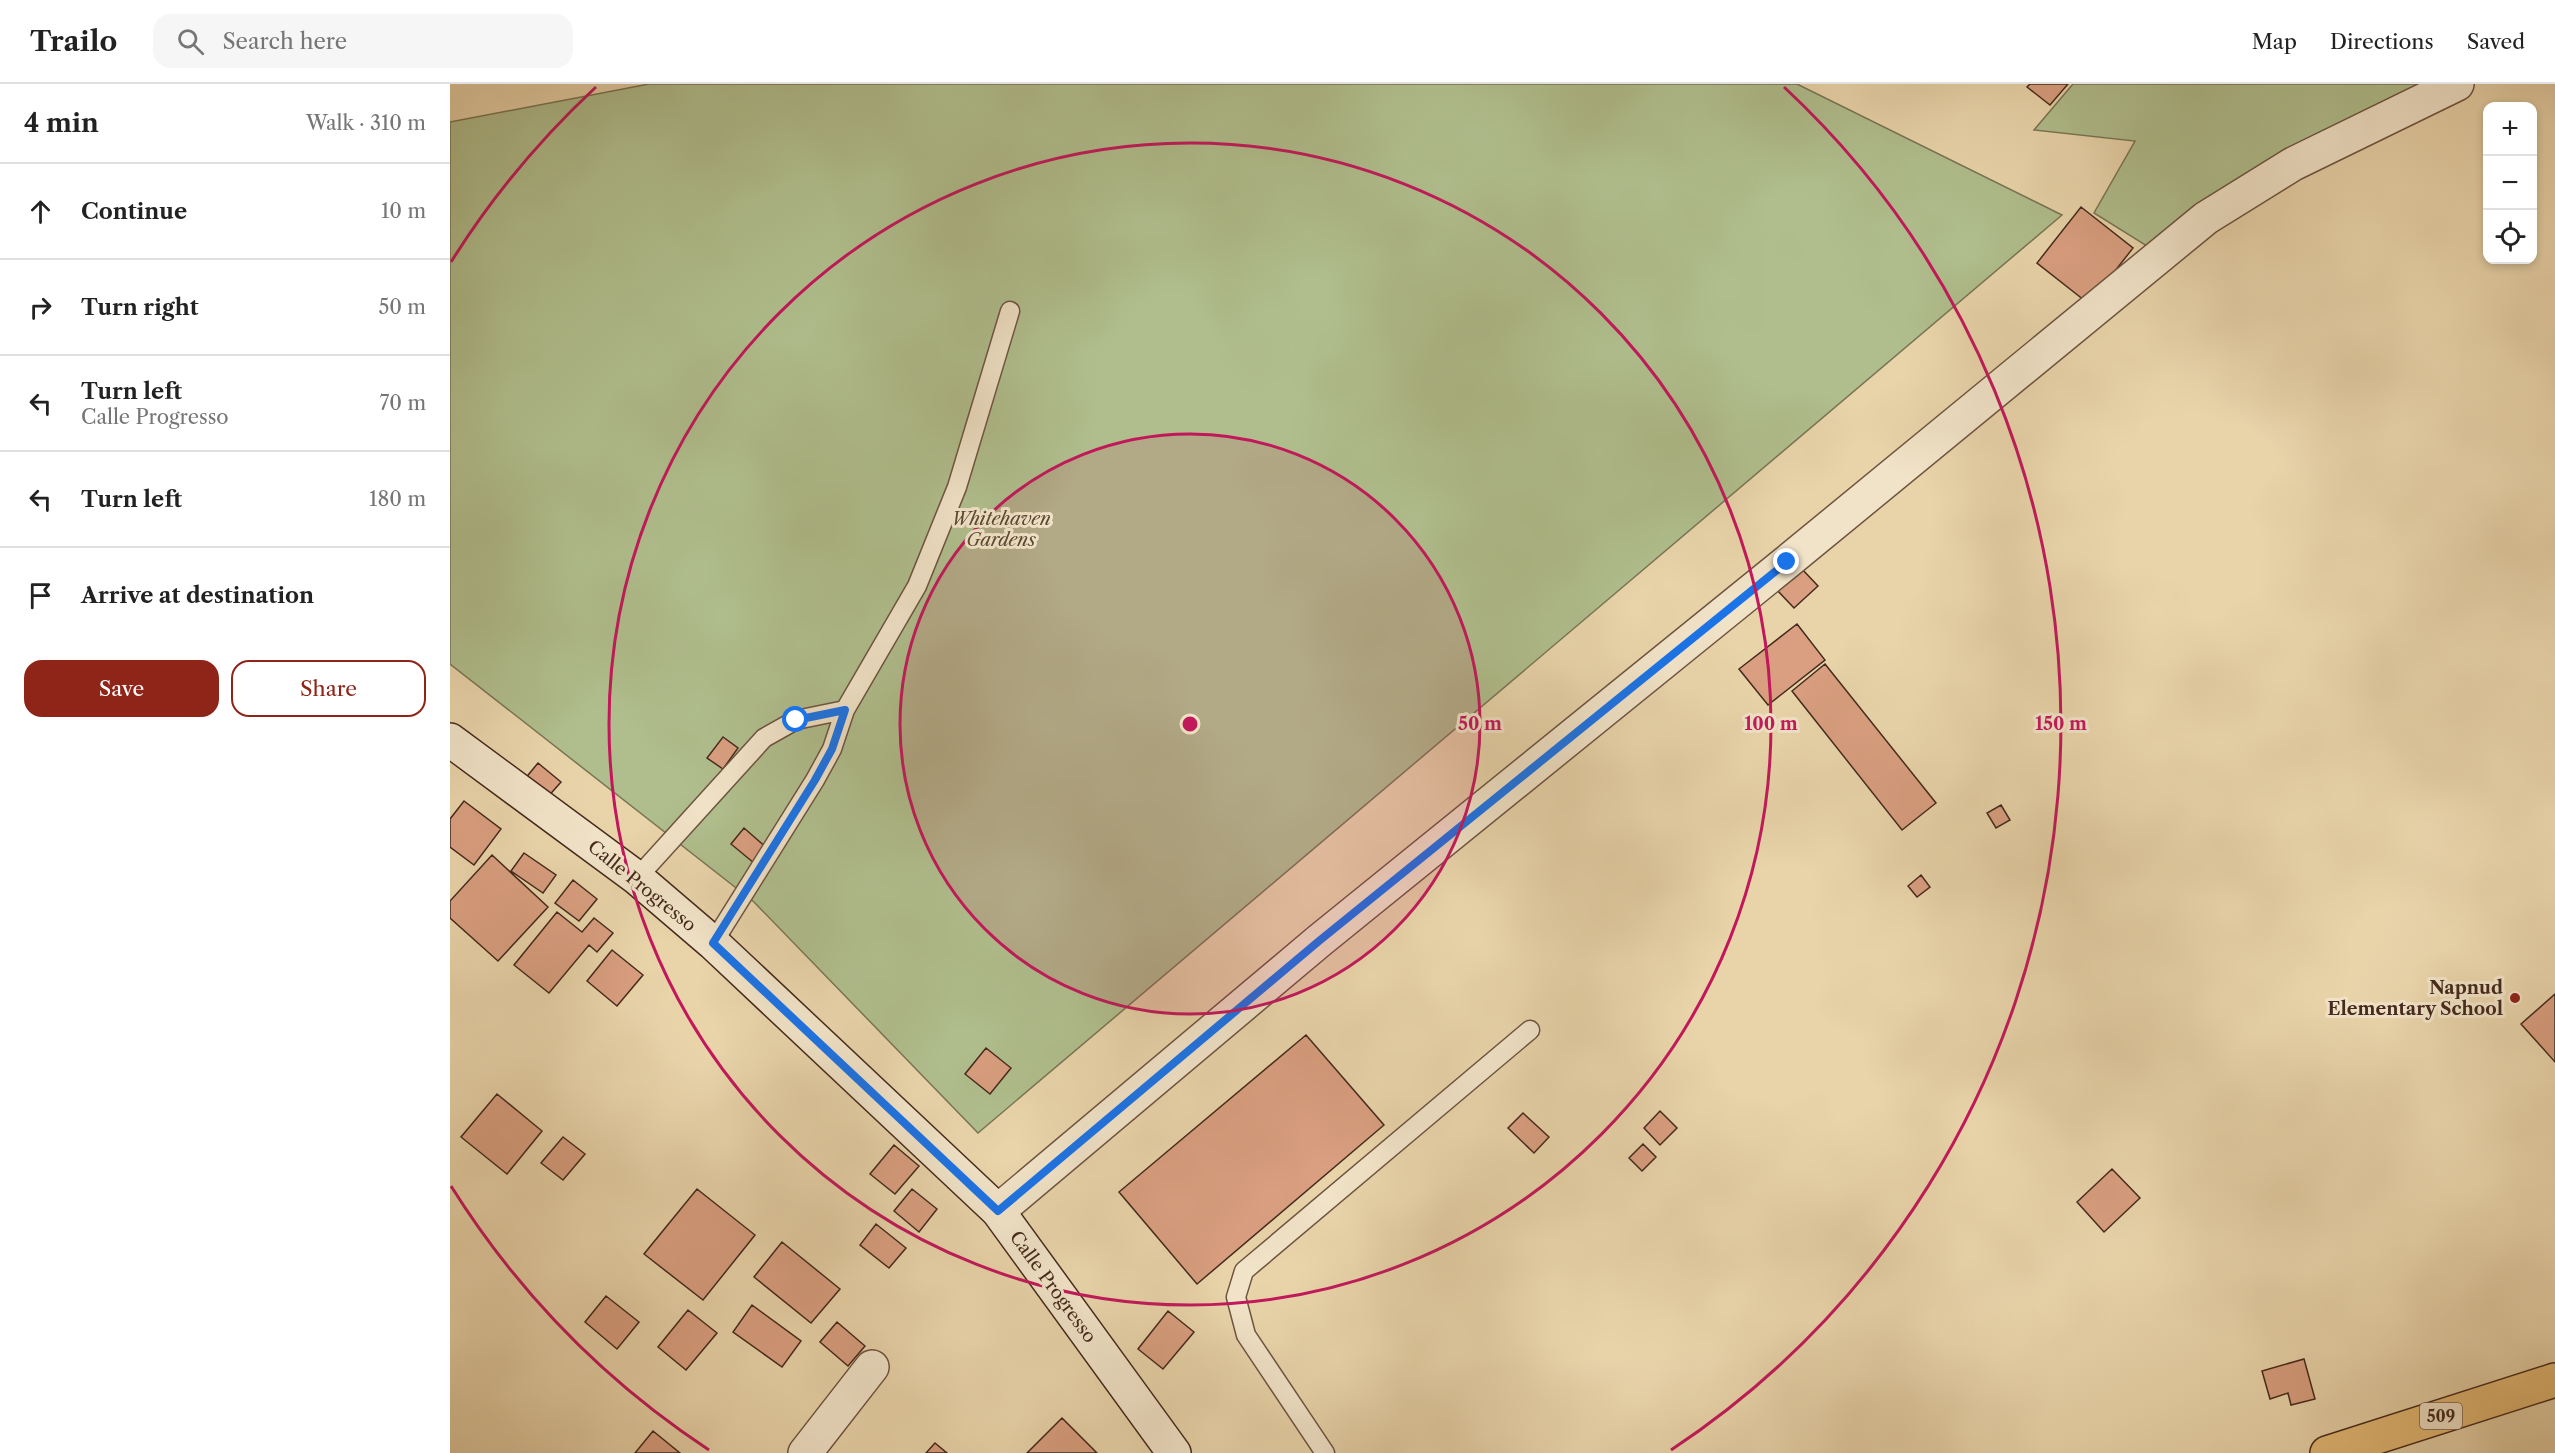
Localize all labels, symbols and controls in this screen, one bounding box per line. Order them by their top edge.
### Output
search box [153,14,573,68]
text: Trailo [30,24,117,58]
icon: search [174,25,207,58]
text: Search here [222,28,347,55]
text: Map [2252,29,2297,54]
text: Directions [2330,29,2434,54]
text: Saved [2467,29,2525,54]
map controls [2483,102,2537,264]
button: + [2483,102,2537,156]
text: 4 min [24,107,99,139]
text: Walk · 310 m [306,111,426,135]
button: − [2483,156,2537,210]
icon: ahead [24,195,57,228]
text: Continue [81,198,187,225]
text: 10 m [381,199,426,223]
button: locate [2483,210,2537,264]
icon: right [24,291,57,324]
text: Turn right [81,294,199,321]
text: 50 m [379,295,426,319]
text: Turn left [81,378,182,405]
icon: left [24,387,57,420]
text: 70 m [380,391,426,415]
text: Calle Progresso [81,405,229,429]
icon: left [24,483,57,516]
text: Turn left [81,486,182,513]
text: 180 m [369,487,426,511]
park label: Whitehaven Gardens [951,508,1051,551]
route end [1773,548,1799,574]
icon: arrive [24,579,57,612]
text: Arrive at destination [81,582,314,609]
button: Save [24,660,219,717]
button: Share [231,660,426,717]
route start [782,706,808,732]
text: 50 m [1458,713,1502,735]
text: 100 m [1744,713,1798,735]
text: 150 m [2035,713,2087,735]
centre of rings [1180,714,1200,734]
street label: Calle Progresso [583,836,701,936]
place label: Napnud Elementary School [2327,977,2503,1020]
marker: Napnud Elementary School [2508,991,2522,1005]
street label: Calle Progresso [1005,1227,1101,1347]
road number: 509 [2420,1403,2462,1429]

